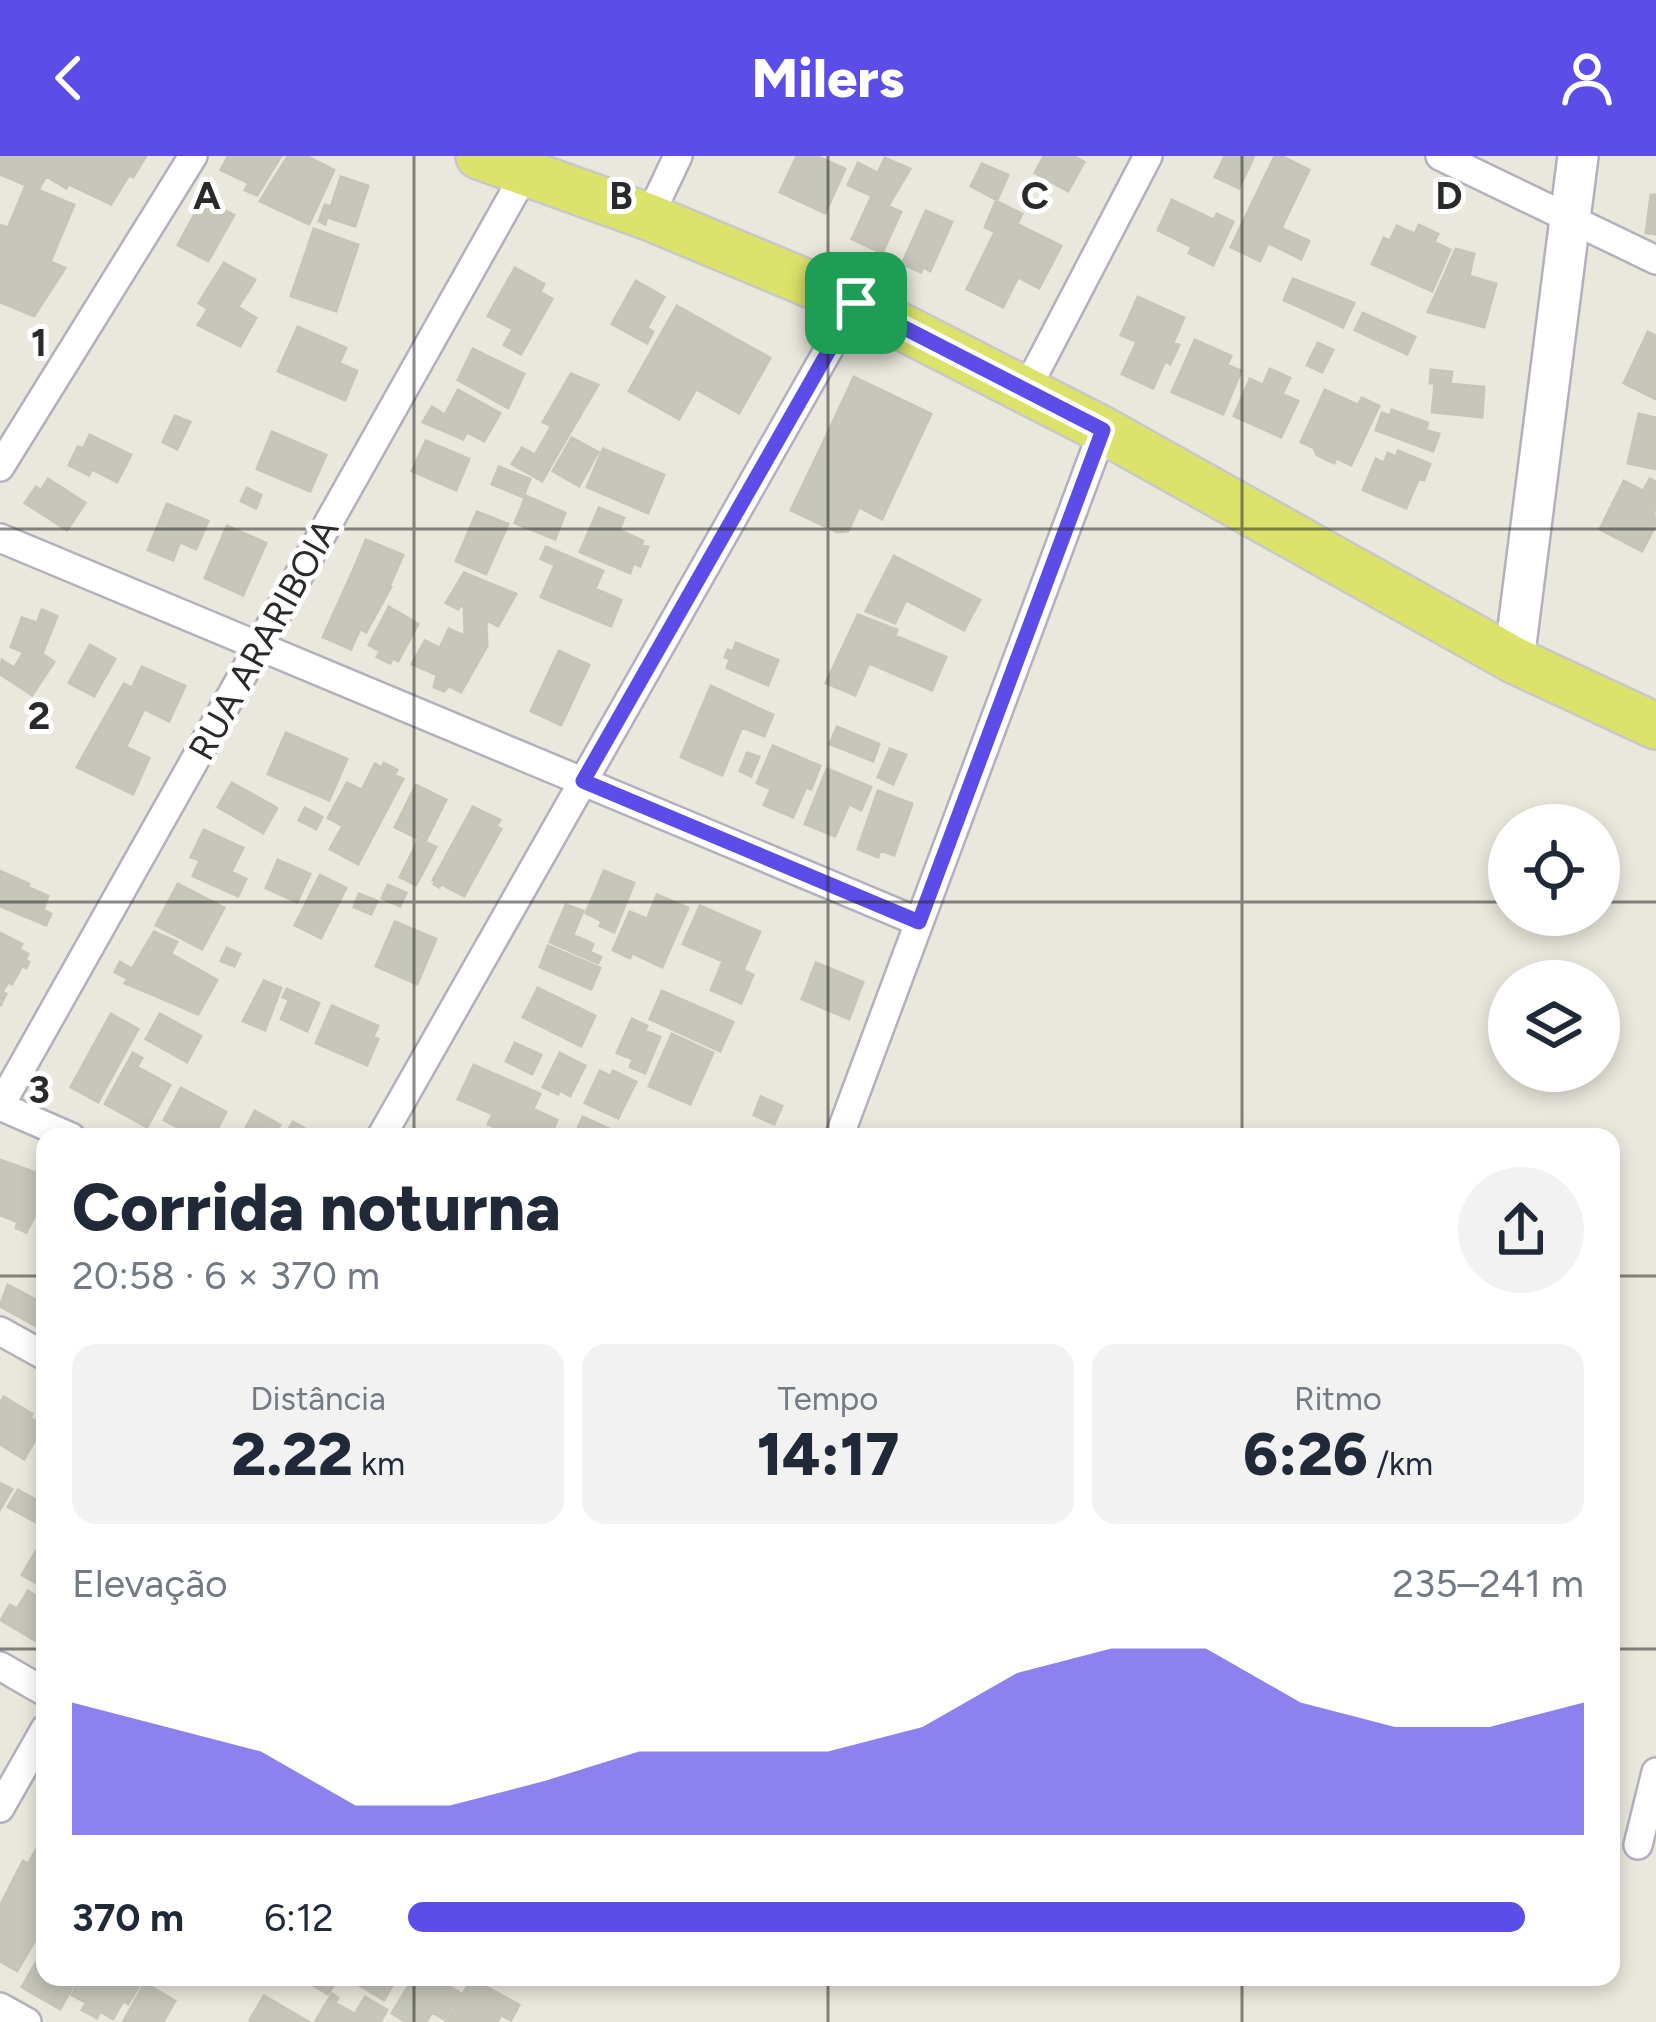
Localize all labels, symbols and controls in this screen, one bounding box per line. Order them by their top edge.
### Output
icon: back [36,45,102,111]
icon: person [1554,45,1620,111]
text: Milers [751,46,905,111]
text: A [193,172,221,219]
text: B [609,172,633,219]
text: C [1021,172,1049,219]
text: D [1435,172,1463,219]
pin [805,252,907,354]
icon: arrive [823,270,889,336]
text: 1 [31,319,47,366]
street label: RUA ARARIBOIA [179,511,348,767]
text: 2 [28,692,50,739]
map controls [1488,804,1620,1092]
button: locate [1488,804,1620,936]
button: layers [1488,960,1620,1092]
text: 3 [28,1066,50,1113]
text: Corrida noturna [72,1167,561,1247]
button: share [1458,1167,1584,1293]
text: 20:58 · 6 × 370 m [72,1252,380,1299]
text: Distância [250,1379,386,1418]
text: Tempo [778,1379,878,1418]
text: Ritmo [1294,1379,1382,1418]
text: 2.22 [231,1418,353,1490]
text: 14:17 [757,1418,899,1490]
text: 6:26 [1243,1418,1368,1490]
text: km [353,1444,405,1483]
text: /km [1368,1444,1433,1483]
text: Elevação [72,1560,228,1607]
text: 235–241 m [1392,1560,1584,1607]
text: 370 m [72,1894,184,1941]
text: 6:12 [264,1894,334,1941]

